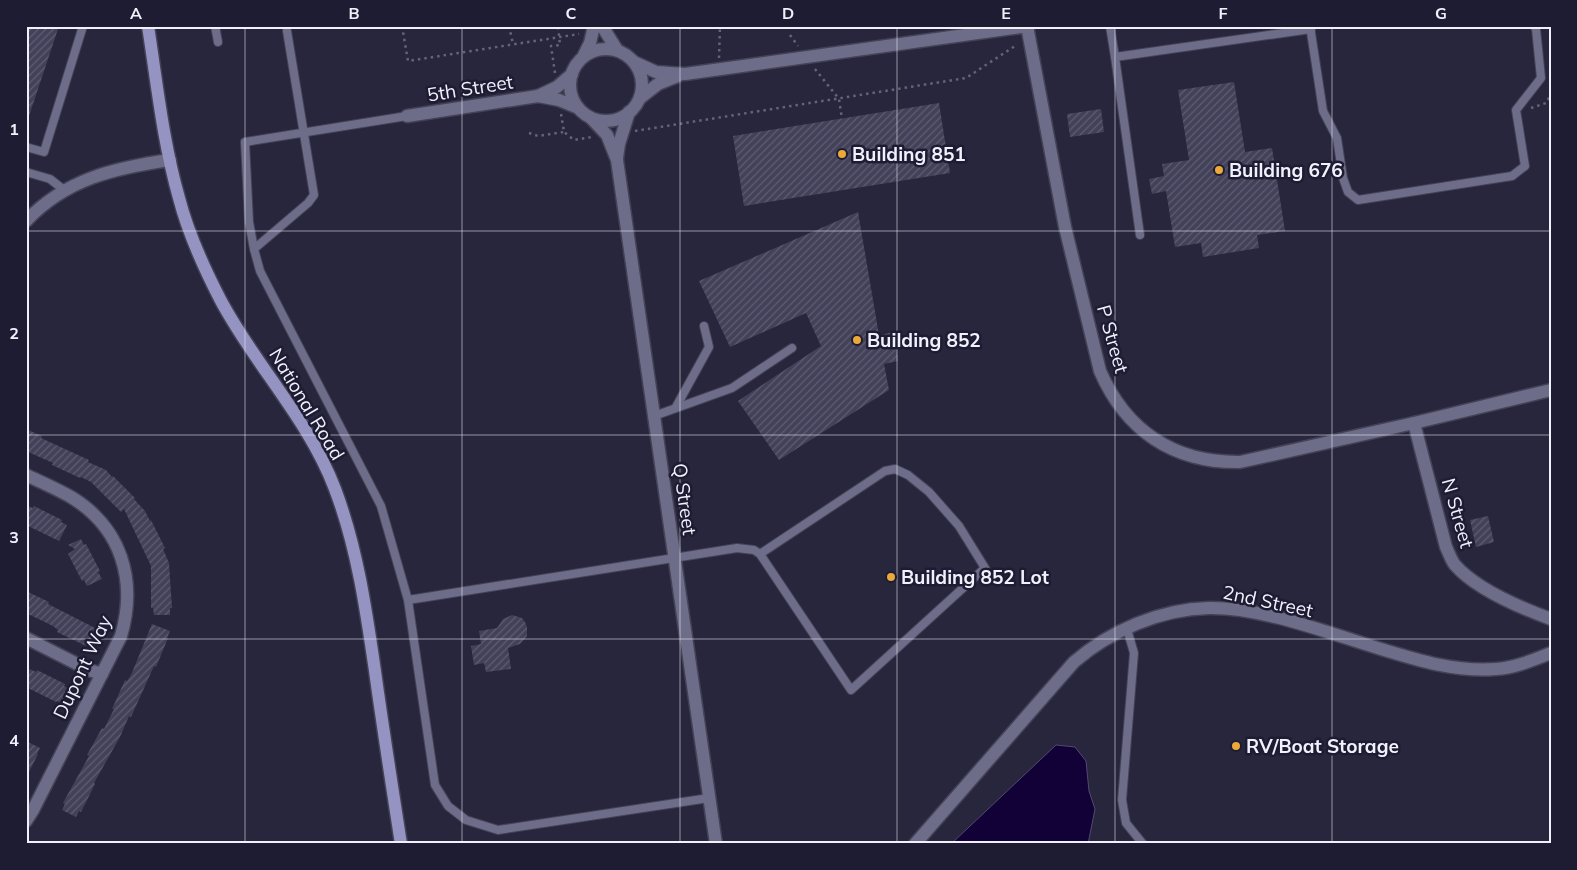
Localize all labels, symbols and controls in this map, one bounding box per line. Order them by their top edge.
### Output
text: A [130,3,142,23]
text: B [348,3,360,23]
text: C [566,3,577,23]
text: D [782,3,794,23]
text: E [1001,3,1011,23]
text: F [1218,3,1228,23]
text: G [1435,3,1447,23]
street label: 5th Street [425,69,515,107]
text: 1 [9,119,19,139]
place label: Building 851 [852,142,966,166]
marker: Building 851 [836,148,848,160]
place label: Building 676 [1229,158,1343,182]
marker: Building 676 [1213,164,1225,176]
street label: P Street [1092,302,1134,376]
text: 2 [9,323,19,343]
place label: Building 852 [867,328,981,352]
marker: Building 852 [851,334,863,346]
street label: National Road [264,344,350,464]
street label: Q Street [668,462,702,537]
street label: N Street [1437,475,1480,551]
text: 3 [9,527,19,547]
place label: Building 852 Lot [901,565,1049,589]
marker: Building 852 Lot [885,571,897,583]
street label: 2nd Street [1221,580,1316,622]
street label: Dupont Way [48,611,116,723]
text: 4 [9,730,19,750]
place label: RV/Boat Storage [1246,734,1399,758]
marker: RV/Boat Storage [1230,740,1242,752]

